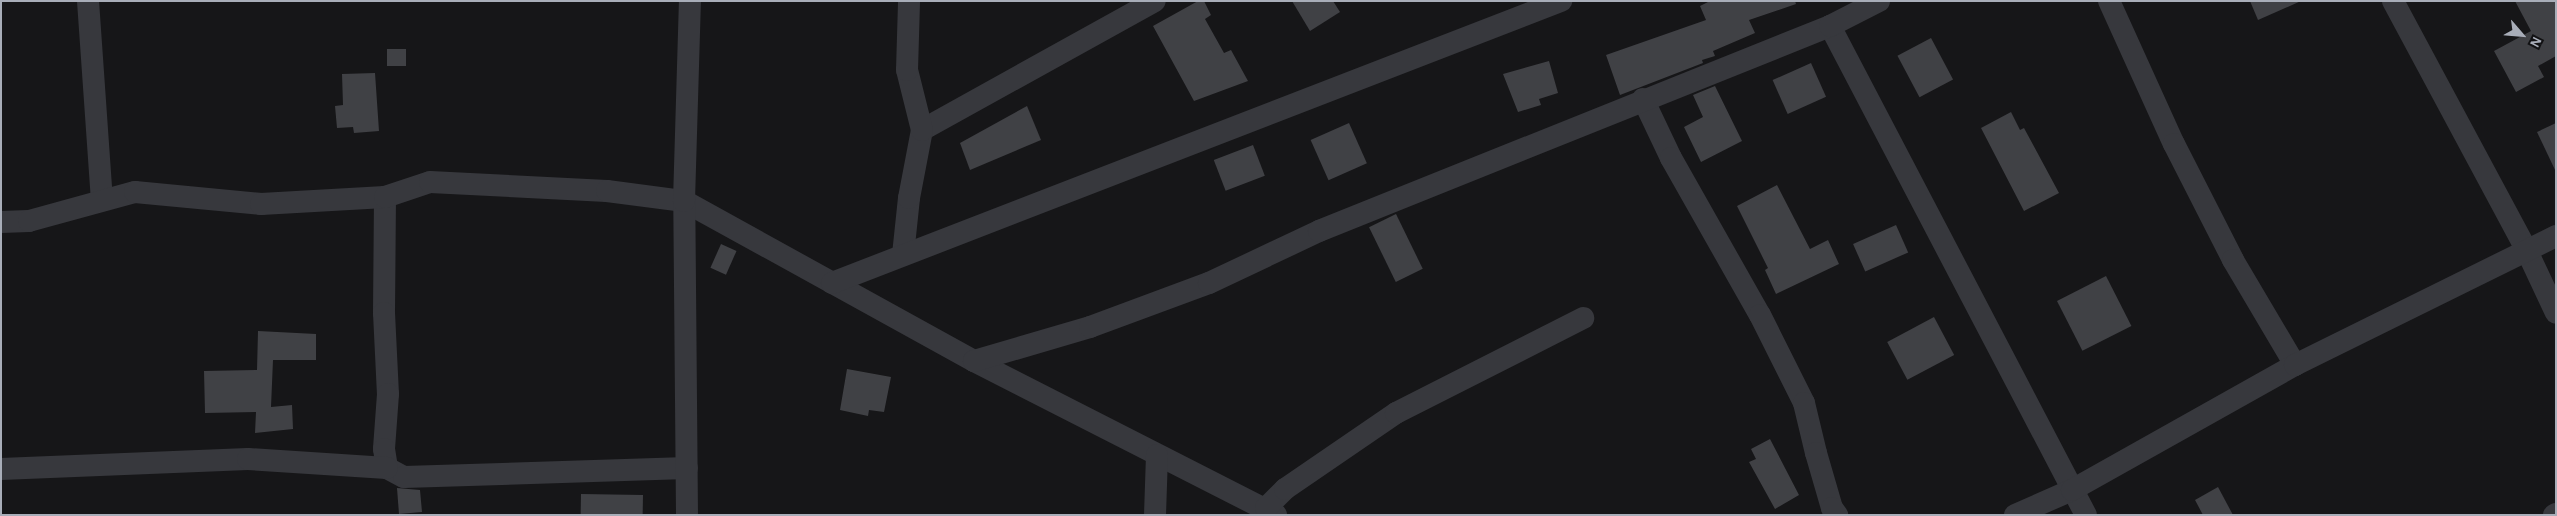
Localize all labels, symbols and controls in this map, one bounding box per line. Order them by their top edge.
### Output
north arrow [2497,10,2547,60]
text: N [2527,34,2544,49]

